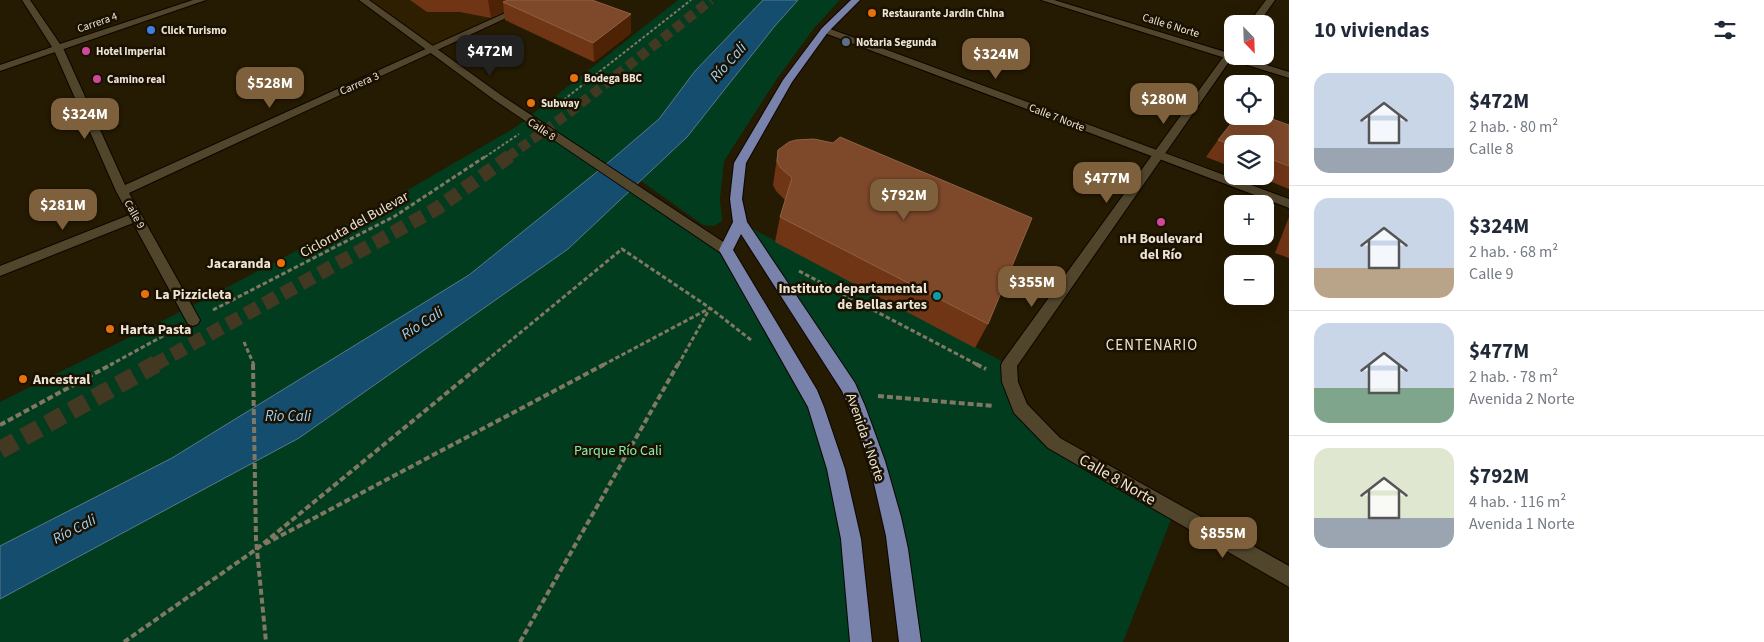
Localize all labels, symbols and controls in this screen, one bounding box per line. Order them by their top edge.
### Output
place label: Restaurante Jardin China [882,6,1005,21]
marker: Restaurante Jardin China [866,7,878,19]
street label: Carrera 4 [75,8,120,36]
street label: Calle 6 Norte [1141,10,1202,41]
north arrow [1224,15,1274,65]
map controls [1224,15,1274,305]
text: 10 viviendas [1314,15,1429,45]
icon: filters [1711,16,1739,44]
place label: Click Turismo [161,23,227,38]
marker: Click Turismo [145,24,157,36]
pin: $472M [455,34,525,77]
place label: Notaria Segunda [856,35,937,50]
marker: Notaria Segunda [840,36,852,48]
water label: Río Cali [705,38,752,87]
pin: $324M [961,38,1031,80]
text: $472M [467,40,513,62]
text: $324M [973,43,1019,65]
place label: Hotel Imperial [96,44,166,59]
marker: Hotel Imperial [80,45,92,57]
pin: $528M [235,66,305,109]
street label: Carrera 3 [337,68,381,99]
place label: Bodega BBC [584,71,643,86]
place label: Camino real [107,72,166,87]
text: $528M [247,72,293,94]
marker: Bodega BBC [568,72,580,84]
marker: Camino real [91,73,103,85]
button: locate [1224,75,1274,125]
pin: $280M [1129,82,1199,125]
text: $472M [1469,86,1529,116]
text: $280M [1141,88,1187,110]
icon: home [1354,93,1414,153]
place label: Subway [541,96,580,111]
marker: Subway [525,97,537,109]
pin: $324M [50,98,120,140]
street label: Calle 7 Norte [1027,100,1087,135]
text: $324M [62,103,108,125]
street label: Calle 8 [525,115,559,144]
text: 2 hab. · 80 m² [1469,116,1558,138]
button: layers [1224,135,1274,185]
text: Calle 8 [1469,138,1513,160]
pin: $477M [1072,162,1142,204]
text: $477M [1084,167,1130,189]
pin: $792M [869,178,939,221]
text: $792M [881,184,927,206]
street label: Cicloruta del Bulevar [297,187,413,263]
pin: $281M [28,188,98,231]
text: $281M [40,194,86,216]
button: + [1224,195,1274,245]
street label: Calle 9 [121,197,149,231]
text: $324M [1469,211,1529,241]
marker: nH Boulevard del Río [1155,216,1167,228]
icon: home [1354,218,1414,278]
place label: nH Boulevard del Río [1119,229,1203,265]
text: 2 hab. · 68 m² [1469,241,1558,263]
place label: Jacaranda [207,254,271,274]
button: − [1224,255,1274,305]
marker: Jacaranda [275,257,287,269]
text: Calle 9 [1469,263,1513,285]
pin: $355M [997,266,1067,308]
text: $355M [1009,271,1055,293]
place label: Instituto departamental de Bellas artes [778,279,927,315]
place label: La Pizzicleta [155,285,232,305]
marker: La Pizzicleta [139,288,151,300]
marker: Instituto departamental de Bellas artes [931,290,943,302]
water label: Río Cali [397,302,448,345]
place label: Harta Pasta [120,320,191,340]
marker: Harta Pasta [104,323,116,335]
district label: CENTENARIO [1106,335,1198,356]
text: $477M [1469,336,1529,366]
icon: home [1354,343,1414,403]
text: 2 hab. · 78 m² [1469,366,1558,388]
place label: Ancestral [32,370,90,390]
marker: Ancestral [17,373,29,385]
text: Avenida 2 Norte [1469,388,1575,410]
street label: Avenida 1 Norte [841,390,890,484]
water label: Rio Cali [265,406,312,427]
park label: Parque Río Cali [574,441,662,461]
street label: Calle 8 Norte [1075,449,1160,511]
text: $792M [1469,461,1529,491]
icon: home [1354,468,1414,528]
text: 4 hab. · 116 m² [1469,491,1566,513]
water label: Río Cali [49,509,100,549]
text: Avenida 1 Norte [1469,513,1575,535]
pin: $855M [1188,516,1258,559]
text: $855M [1200,522,1246,544]

